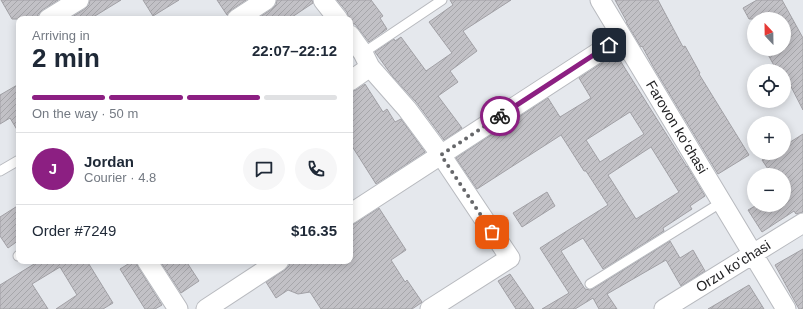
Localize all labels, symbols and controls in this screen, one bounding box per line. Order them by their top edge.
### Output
north arrow [747,12,791,56]
map controls [747,12,791,212]
text: Arriving in [32,28,90,43]
pin [592,28,626,62]
icon: home [598,34,620,56]
text: 22:07–22:12 [252,42,337,59]
text: 2 min [32,43,100,73]
button: locate [747,64,791,108]
street label: Farovon koʻchasi [643,78,711,176]
courier [480,96,520,136]
icon: bike [489,105,511,127]
text: On the way · 50 m [32,106,138,121]
button: + [747,116,791,160]
button: chat [243,148,285,190]
button: phone [295,148,337,190]
text: Jordan [84,153,134,170]
text: J [49,160,57,177]
button: − [747,168,791,212]
text: Courier · 4.8 [84,170,156,185]
pin [475,215,509,249]
icon: bag [481,221,503,243]
text: Order #7249 [32,222,116,239]
text: $16.35 [291,222,337,239]
street label: Orzu koʻchasi [693,237,773,295]

